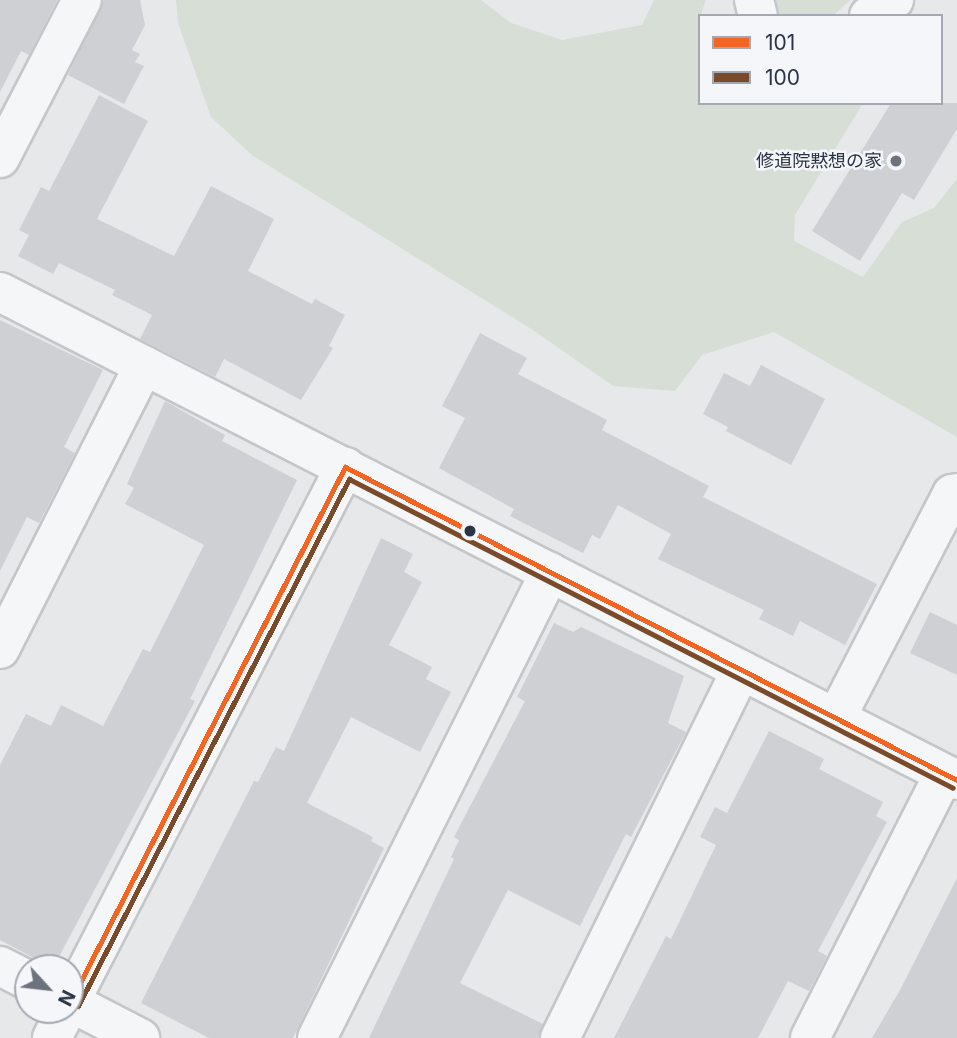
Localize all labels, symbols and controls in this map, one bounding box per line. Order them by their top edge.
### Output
legend [698,14,943,105]
text: 101 [765,30,795,55]
text: 100 [765,65,800,90]
place label: 修道院黙想の家 [756,150,882,172]
marker: 修道院黙想の家 [888,153,904,169]
unlabelled marker [463,524,477,538]
north arrow [14,954,84,1024]
text: N [53,986,80,1010]

